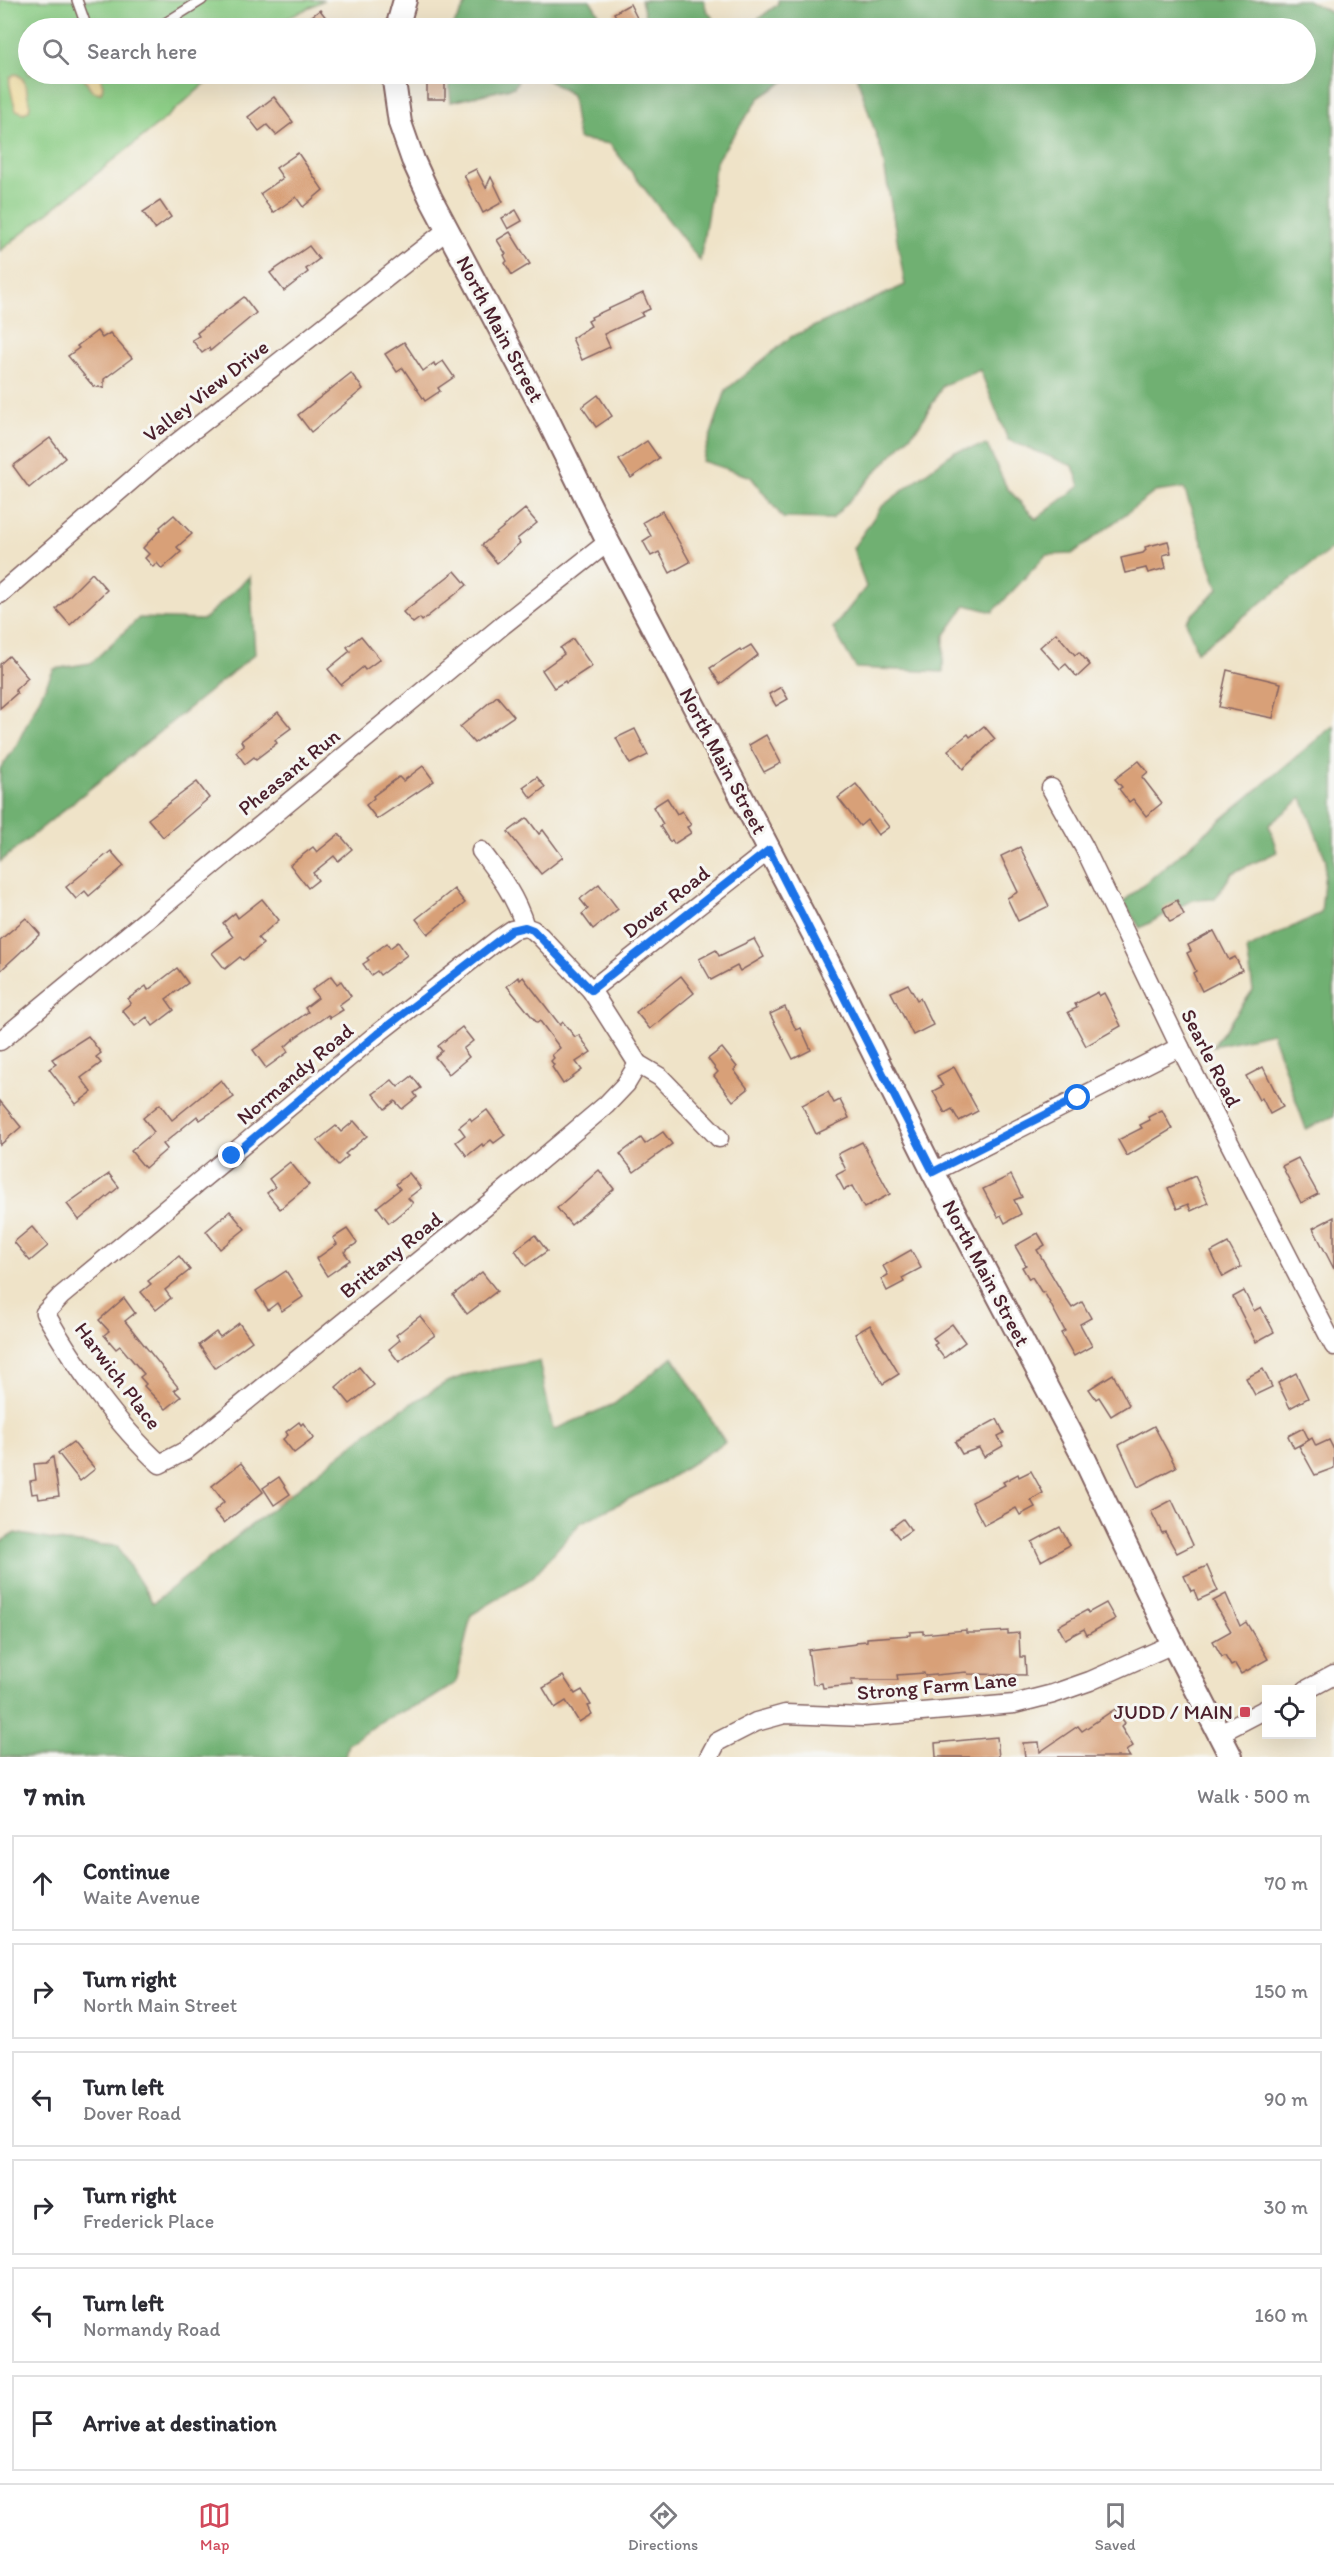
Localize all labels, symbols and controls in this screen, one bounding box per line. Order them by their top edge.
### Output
search box [18,18,1316,84]
icon: search [39,35,72,68]
text: Search here [87,38,197,65]
street label: North Main Street [451,251,550,406]
street label: Valley View Drive [138,334,273,447]
street label: North Main Street [674,683,773,838]
street label: Pheasant Run [233,723,345,820]
street label: Dover Road [617,860,714,943]
street label: Searle Road [1176,1005,1247,1111]
street label: Normandy Road [231,1017,358,1130]
route start [1064,1084,1090,1110]
route end [218,1142,244,1168]
street label: North Main Street [937,1195,1036,1350]
street label: Brittany Road [335,1206,447,1303]
street label: Harwich Place [70,1317,167,1434]
street label: Strong Farm Lane [856,1666,1018,1705]
map controls [1262,1685,1316,1739]
button: locate [1262,1685,1316,1739]
place label: JUDD / MAIN [1114,1699,1233,1724]
marker: JUDD / MAIN [1238,1705,1252,1719]
text: 7 min [24,1780,85,1812]
text: Walk · 500 m [1197,1784,1310,1808]
text: Continue [83,1858,170,1885]
icon: ahead [26,1867,59,1900]
text: 70 m [1264,1871,1308,1895]
text: Waite Avenue [83,1885,200,1909]
text: Turn right [83,1966,177,1993]
icon: right [26,1975,59,2008]
text: 150 m [1255,1979,1308,2003]
text: North Main Street [83,1993,237,2017]
text: Turn left [83,2074,164,2101]
icon: left [26,2083,59,2116]
text: 90 m [1264,2087,1308,2111]
text: Dover Road [83,2101,181,2125]
text: Turn right [83,2182,177,2209]
icon: right [26,2191,59,2224]
text: 30 m [1263,2195,1308,2219]
text: Frederick Place [83,2209,214,2233]
text: Turn left [83,2290,164,2317]
icon: left [26,2299,59,2332]
text: 160 m [1255,2303,1308,2327]
text: Normandy Road [83,2317,220,2341]
icon: arrive [26,2407,59,2440]
text: Arrive at destination [83,2410,277,2437]
tab: Map [198,2499,231,2554]
tab: Directions [628,2499,698,2554]
tab: Saved [1095,2499,1136,2554]

